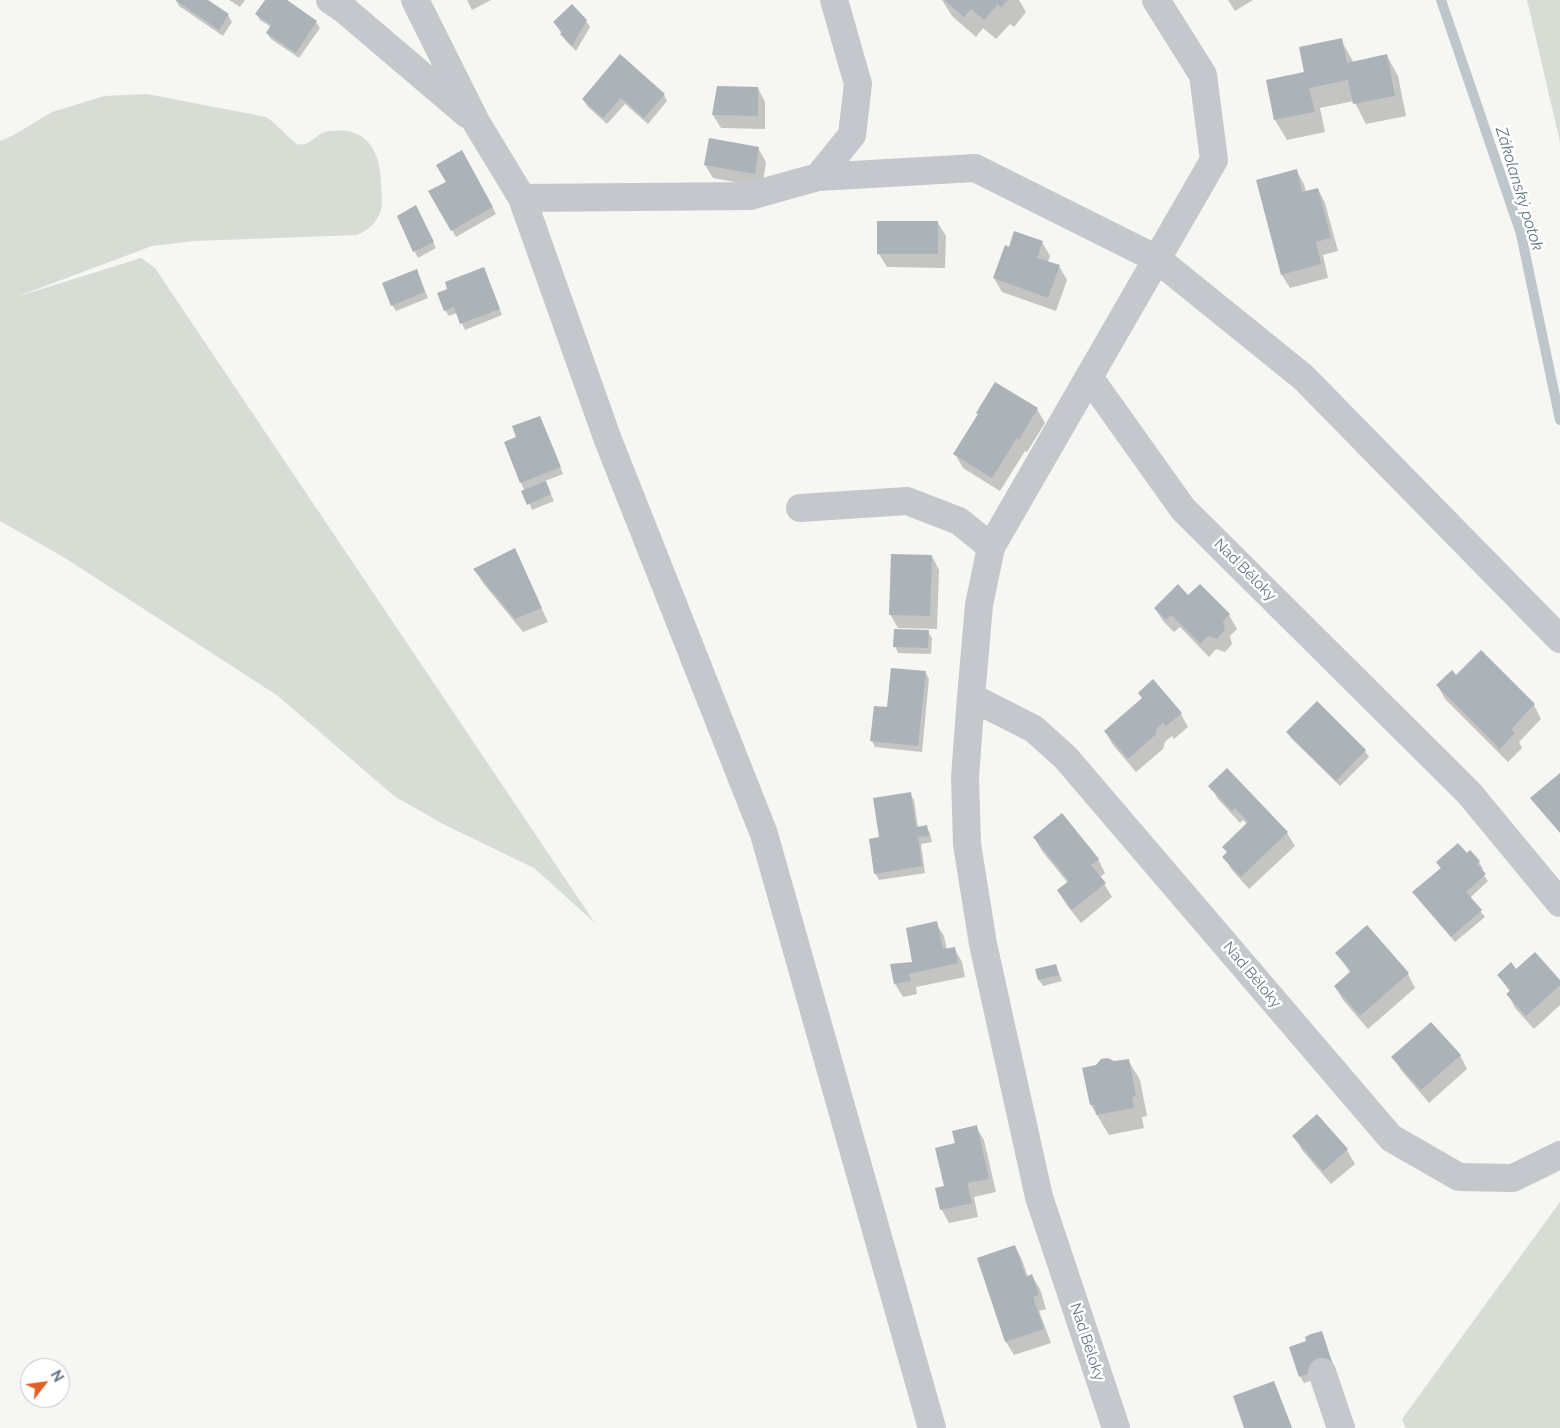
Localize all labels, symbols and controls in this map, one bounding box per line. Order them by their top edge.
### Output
water label: Zákolanský potok [1491,125,1547,253]
street label: Nad Běloky [1210,535,1280,605]
street label: Nad Běloky [1219,938,1285,1012]
street label: Nad Běloky [1066,1301,1108,1383]
north arrow [20,1358,70,1408]
text: N [48,1367,67,1385]

